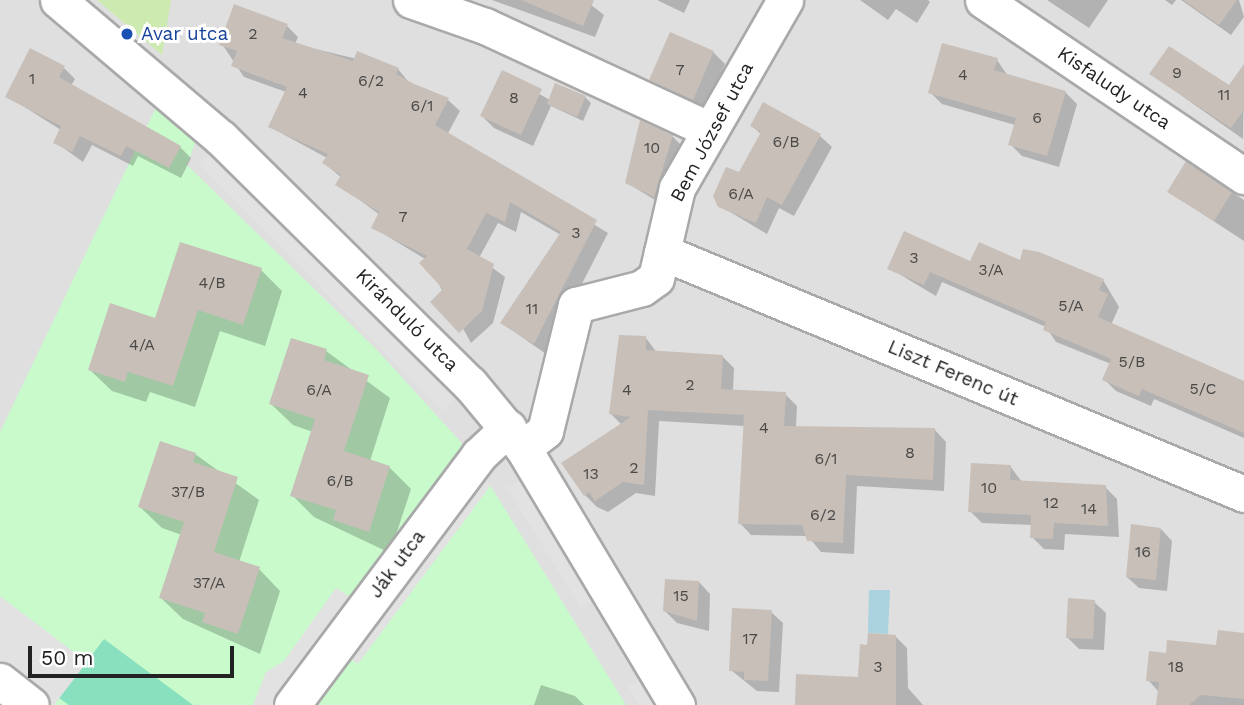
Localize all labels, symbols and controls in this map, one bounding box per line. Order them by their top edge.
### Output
place label: Avar utca [141,23,229,45]
house number: 2 [248,24,258,44]
marker: Avar utca [119,26,135,42]
street label: Kisfaludy utca [1053,42,1175,134]
street label: Bem József utca [665,58,759,206]
house number: 7 [676,60,684,80]
house number: 9 [1172,63,1182,83]
house number: 4 [958,65,968,85]
house number: 1 [29,69,35,89]
house number: 6/2 [358,71,384,91]
house number: 4 [298,83,308,103]
house number: 11 [1218,85,1230,105]
house number: 8 [509,88,519,108]
house number: 6/1 [411,96,433,116]
house number: 6 [1032,108,1042,128]
house number: 6/B [772,132,800,152]
house number: 10 [644,138,660,158]
house number: 6/A [728,184,754,204]
house number: 7 [399,207,407,227]
house number: 3 [571,223,581,243]
house number: 3 [909,248,919,268]
house number: 3/A [978,260,1004,280]
street label: Kiránduló utca [351,264,463,376]
house number: 4/B [198,273,226,293]
house number: 5/A [1058,296,1084,316]
house number: 11 [526,299,538,319]
house number: 4/A [129,335,155,355]
street label: Liszt Ferenc út [884,335,1022,411]
house number: 5/B [1119,352,1145,372]
house number: 2 [685,375,695,395]
house number: 5/C [1190,379,1216,399]
house number: 6/A [306,380,332,400]
house number: 4 [622,380,632,400]
house number: 4 [759,418,769,438]
house number: 8 [905,443,915,463]
house number: 6/1 [815,449,837,469]
house number: 2 [629,458,639,478]
house number: 13 [583,464,599,484]
house number: 6/B [326,471,354,491]
house number: 10 [981,478,997,498]
house number: 37/B [171,482,205,502]
house number: 12 [1043,493,1059,513]
house number: 14 [1081,499,1097,519]
house number: 6/2 [810,505,836,525]
street label: Ják utca [364,525,430,603]
house number: 16 [1135,542,1151,562]
house number: 37/A [193,573,225,593]
house number: 15 [673,586,689,606]
house number: 17 [742,629,758,649]
scale bar [32,632,238,676]
text: 50 m [41,645,93,670]
house number: 3 [873,657,883,677]
house number: 18 [1168,657,1184,677]

